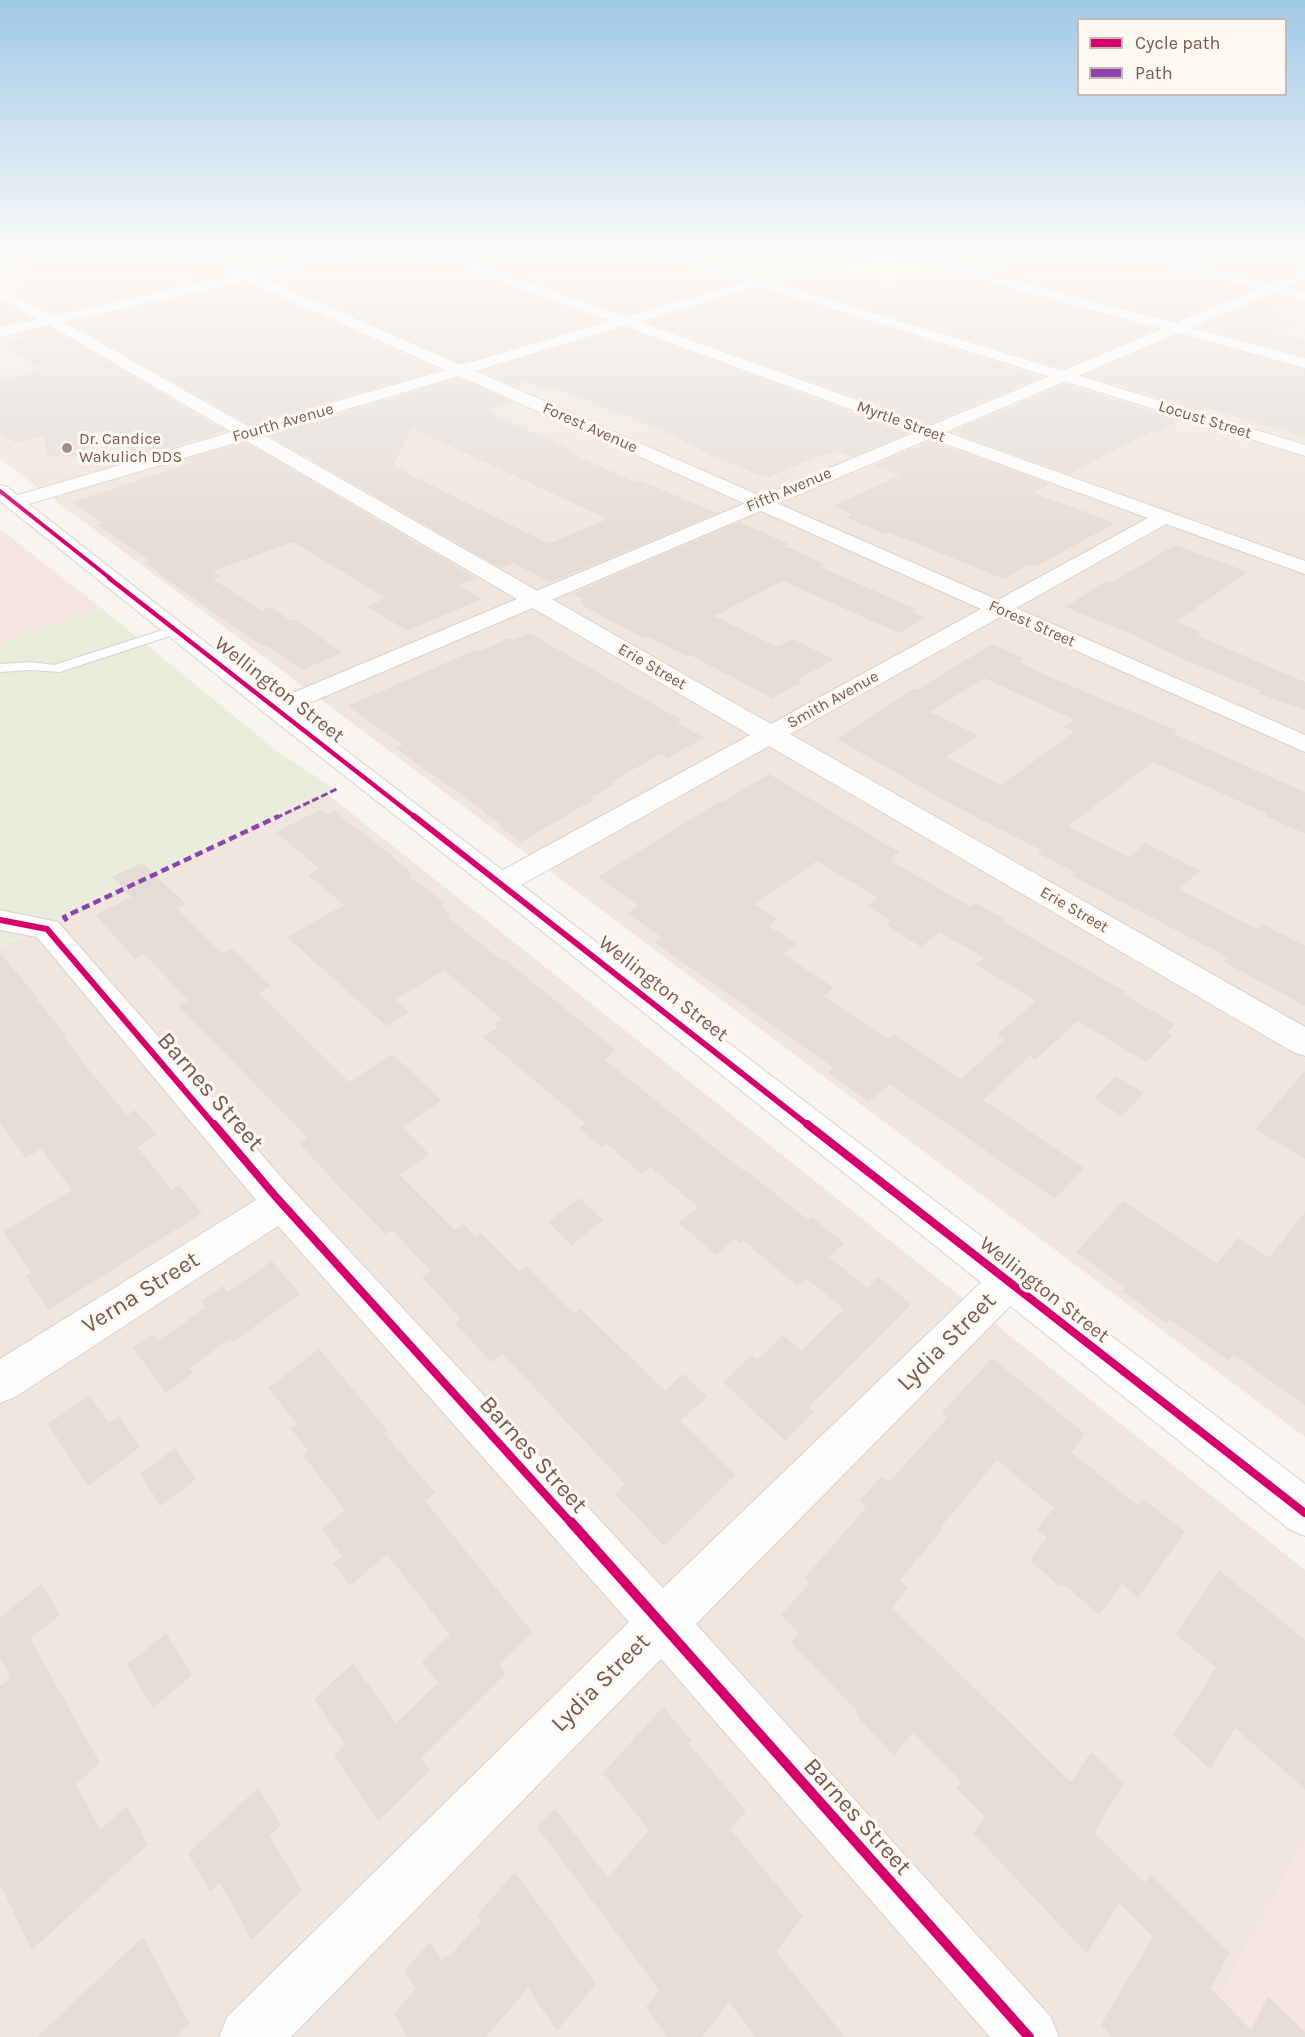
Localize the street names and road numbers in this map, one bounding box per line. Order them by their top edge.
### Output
street label: Myrtle Street [854,397,948,447]
street label: Locust Street [1156,397,1254,443]
street label: Fourth Avenue [230,399,336,447]
street label: Forest Avenue [540,399,640,457]
street label: Fifth Avenue [743,463,835,517]
street label: Forest Street [986,596,1078,652]
street label: Wellington Street [209,632,349,748]
street label: Erie Street [615,640,689,694]
street label: Smith Avenue [784,667,882,733]
street label: Erie Street [1037,883,1111,937]
street label: Wellington Street [593,931,733,1047]
street label: Barnes Street [151,1027,269,1157]
street label: Wellington Street [974,1232,1114,1348]
street label: Verna Street [77,1246,205,1340]
street label: Lydia Street [892,1287,1002,1397]
street label: Barnes Street [473,1390,593,1520]
street label: Lydia Street [546,1628,656,1738]
street label: Barnes Street [797,1752,917,1882]

